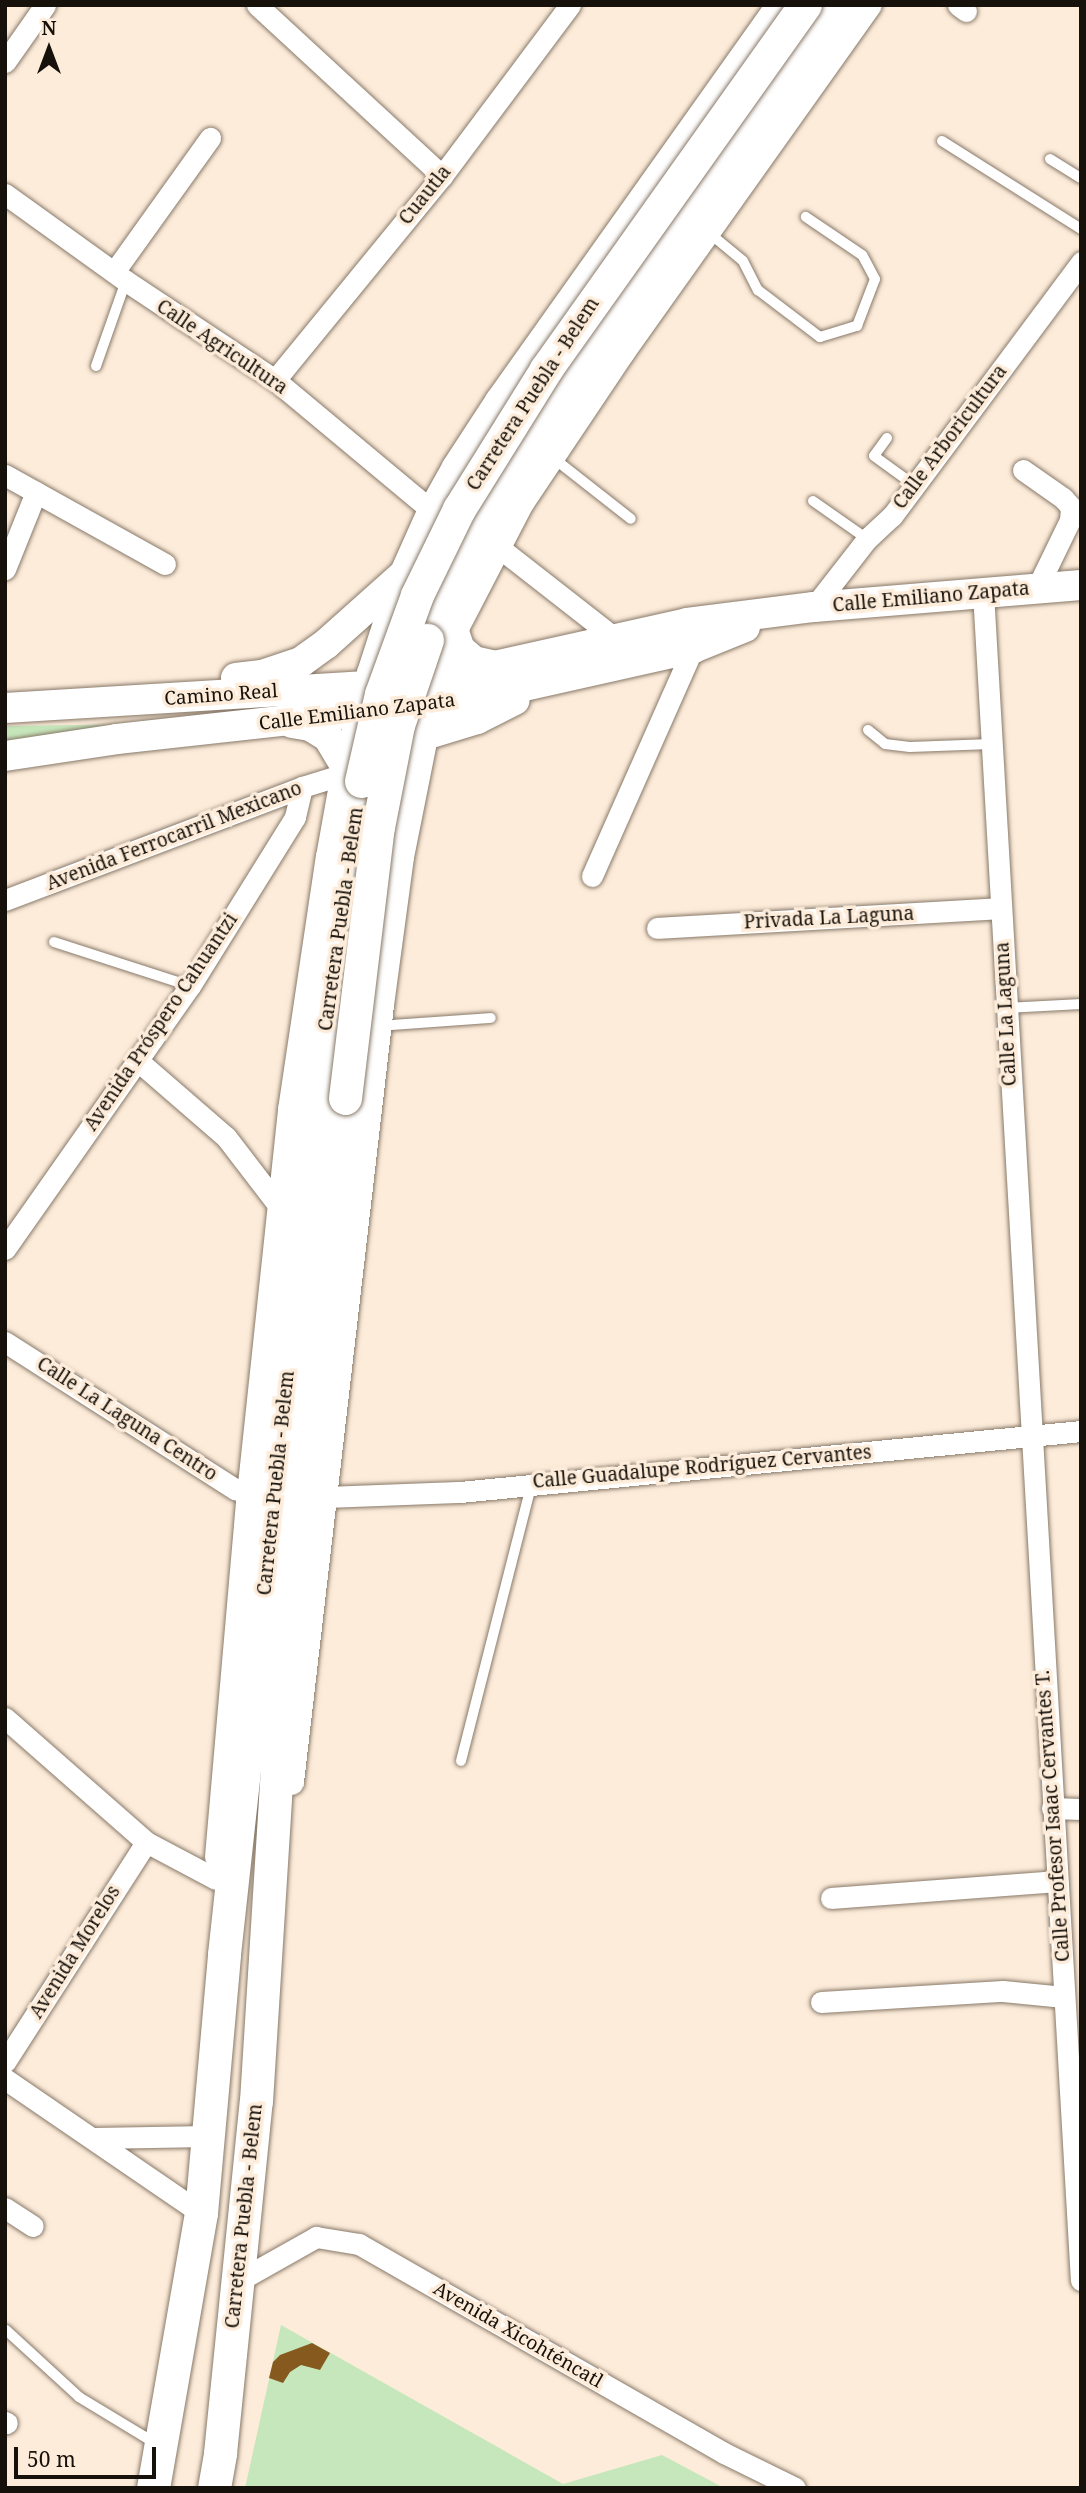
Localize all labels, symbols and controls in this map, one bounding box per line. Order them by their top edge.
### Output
north arrow [14,14,84,84]
text: N [42,15,56,41]
street label: Cuautla [394,161,456,229]
street label: Carretera Puebla - Belem [462,293,604,495]
street label: Calle Agricultura [152,295,292,399]
street label: Calle Arboricultura [888,360,1012,514]
street label: Calle Emiliano Zapata [832,577,1030,617]
street label: Camino Real [163,680,279,710]
street label: Calle Emiliano Zapata [258,689,456,735]
street label: Avenida Ferrocarril Mexicano [43,777,305,895]
street label: Carretera Puebla - Belem [314,806,368,1032]
street label: Privada La Laguna [743,902,915,934]
street label: Avenida Próspero Cahuantzi [80,909,242,1135]
street label: Calle La Laguna [991,941,1021,1087]
street label: Calle La Laguna Centro [33,1352,221,1486]
street label: Carretera Puebla - Belem [253,1370,299,1596]
street label: Calle Guadalupe Rodríguez Cervantes [532,1441,872,1493]
street label: Calle Profesor Isaac Cervantes T. [1031,1669,1075,1963]
street label: Avenida Morelos [25,1881,125,2023]
street label: Carretera Puebla - Belem [221,2103,267,2329]
street label: Avenida Xicohténcatl [429,2277,607,2393]
scale bar [18,2434,159,2478]
text: 50 m [27,2445,76,2473]

